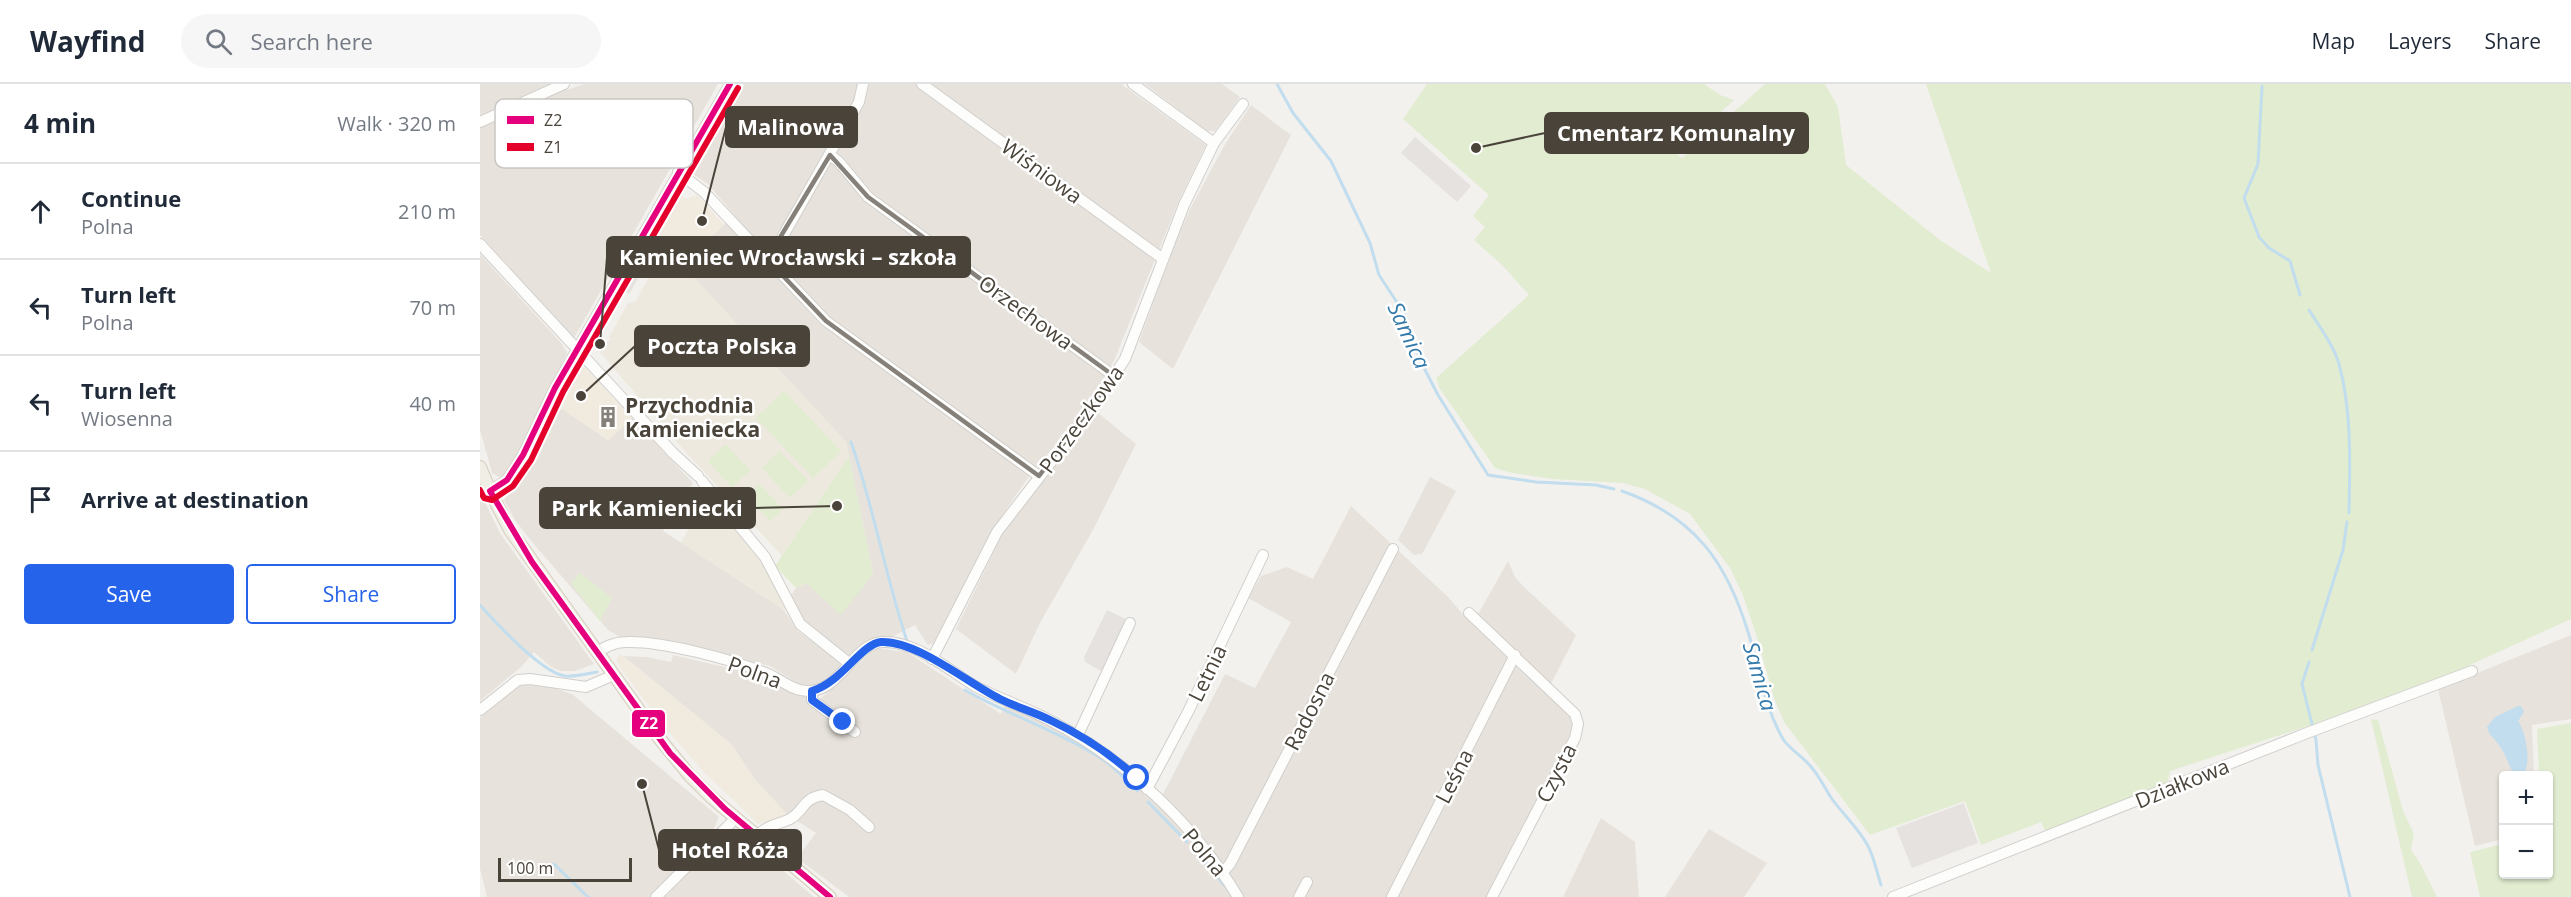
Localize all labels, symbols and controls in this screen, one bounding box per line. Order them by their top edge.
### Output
search box [181,14,601,68]
text: Wayfind [30,22,145,60]
icon: search [202,25,235,58]
text: Search here [250,26,373,56]
text: Map [2312,27,2355,55]
text: Layers [2388,27,2452,55]
text: Share [2485,27,2541,55]
legend [495,99,693,168]
text: 4 min [24,105,96,141]
callout: Malinowa [726,107,857,147]
text: Z2 [544,109,562,131]
text: Walk · 320 m [337,110,456,137]
text: Malinowa [737,111,845,141]
callout: Cmentarz Komunalny [1545,113,1808,153]
text: Cmentarz Komunalny [1557,117,1796,147]
street label: Wiśniowa [996,132,1088,210]
text: Z1 [544,136,562,158]
text: Continue [81,183,181,213]
icon: ahead [24,195,57,228]
text: 210 m [398,198,456,225]
text: Polna [81,213,134,240]
callout: Kamieniec Wrocławski – szkoła [607,237,970,277]
text: Kamieniec Wrocławski – szkoła [619,241,957,271]
street label: Orzechowa [973,268,1079,356]
text: Turn left [81,279,176,309]
icon: left [24,291,57,324]
text: 70 m [409,294,456,321]
water label: Samica [1381,297,1439,373]
text: Polna [81,309,134,336]
callout: Poczta Polska [635,326,809,366]
text: Poczta Polska [647,330,797,360]
street label: Porzeczkowa [1032,359,1130,479]
text: Turn left [81,375,176,405]
icon: left [24,387,57,420]
text: 40 m [409,390,456,417]
place label: Przychodnia Kamieniecka [625,391,760,443]
text: Wiosenna [81,405,173,432]
building icon: Przychodnia Kamieniecka [596,405,620,429]
icon: arrive [24,483,57,516]
text: Arrive at destination [81,484,309,514]
callout: Park Kamieniecki [540,488,755,528]
text: Park Kamieniecki [551,492,743,522]
button: Save [24,564,234,624]
button: Share [246,564,456,624]
water label: Samica [1737,638,1785,714]
street label: Letnia [1181,640,1233,706]
street label: Polna [724,649,786,695]
street label: Radosna [1277,667,1341,755]
route end [829,708,855,734]
line badge: Z2 [631,709,666,738]
text: Z2 [640,712,658,734]
street label: Czysta [1529,739,1583,807]
street label: Leśna [1429,744,1479,808]
street label: Działkowa [2131,751,2233,815]
route start [1123,764,1149,790]
map controls [2499,771,2553,879]
button: + [2499,771,2553,825]
street label: Polna [1177,822,1233,882]
button: − [2499,825,2553,879]
callout: Hotel Róża [659,830,801,870]
text: Hotel Róża [671,834,789,864]
scale bar [498,855,632,882]
text: 100 m [507,857,553,879]

